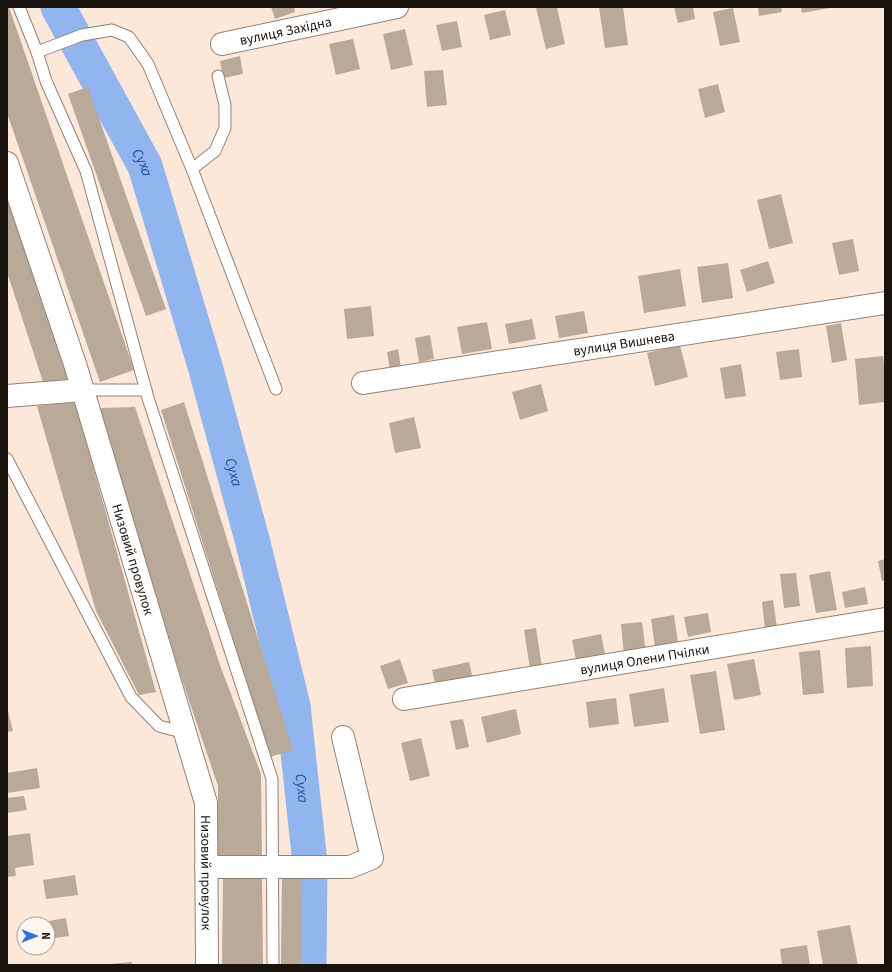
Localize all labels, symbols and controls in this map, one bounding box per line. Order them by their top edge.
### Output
street label: вулиця Західна [238,12,334,51]
water label: Суха [126,145,158,179]
street label: вулиця Вишнева [572,326,676,362]
water label: Суха [219,456,247,489]
street label: Низовий провулок [106,501,158,618]
street label: вулиця Олени Пчілки [579,639,711,681]
water label: Суха [289,773,313,804]
street label: Низовий провулок [195,815,216,931]
north arrow [16,916,56,956]
text: N [38,932,53,940]

